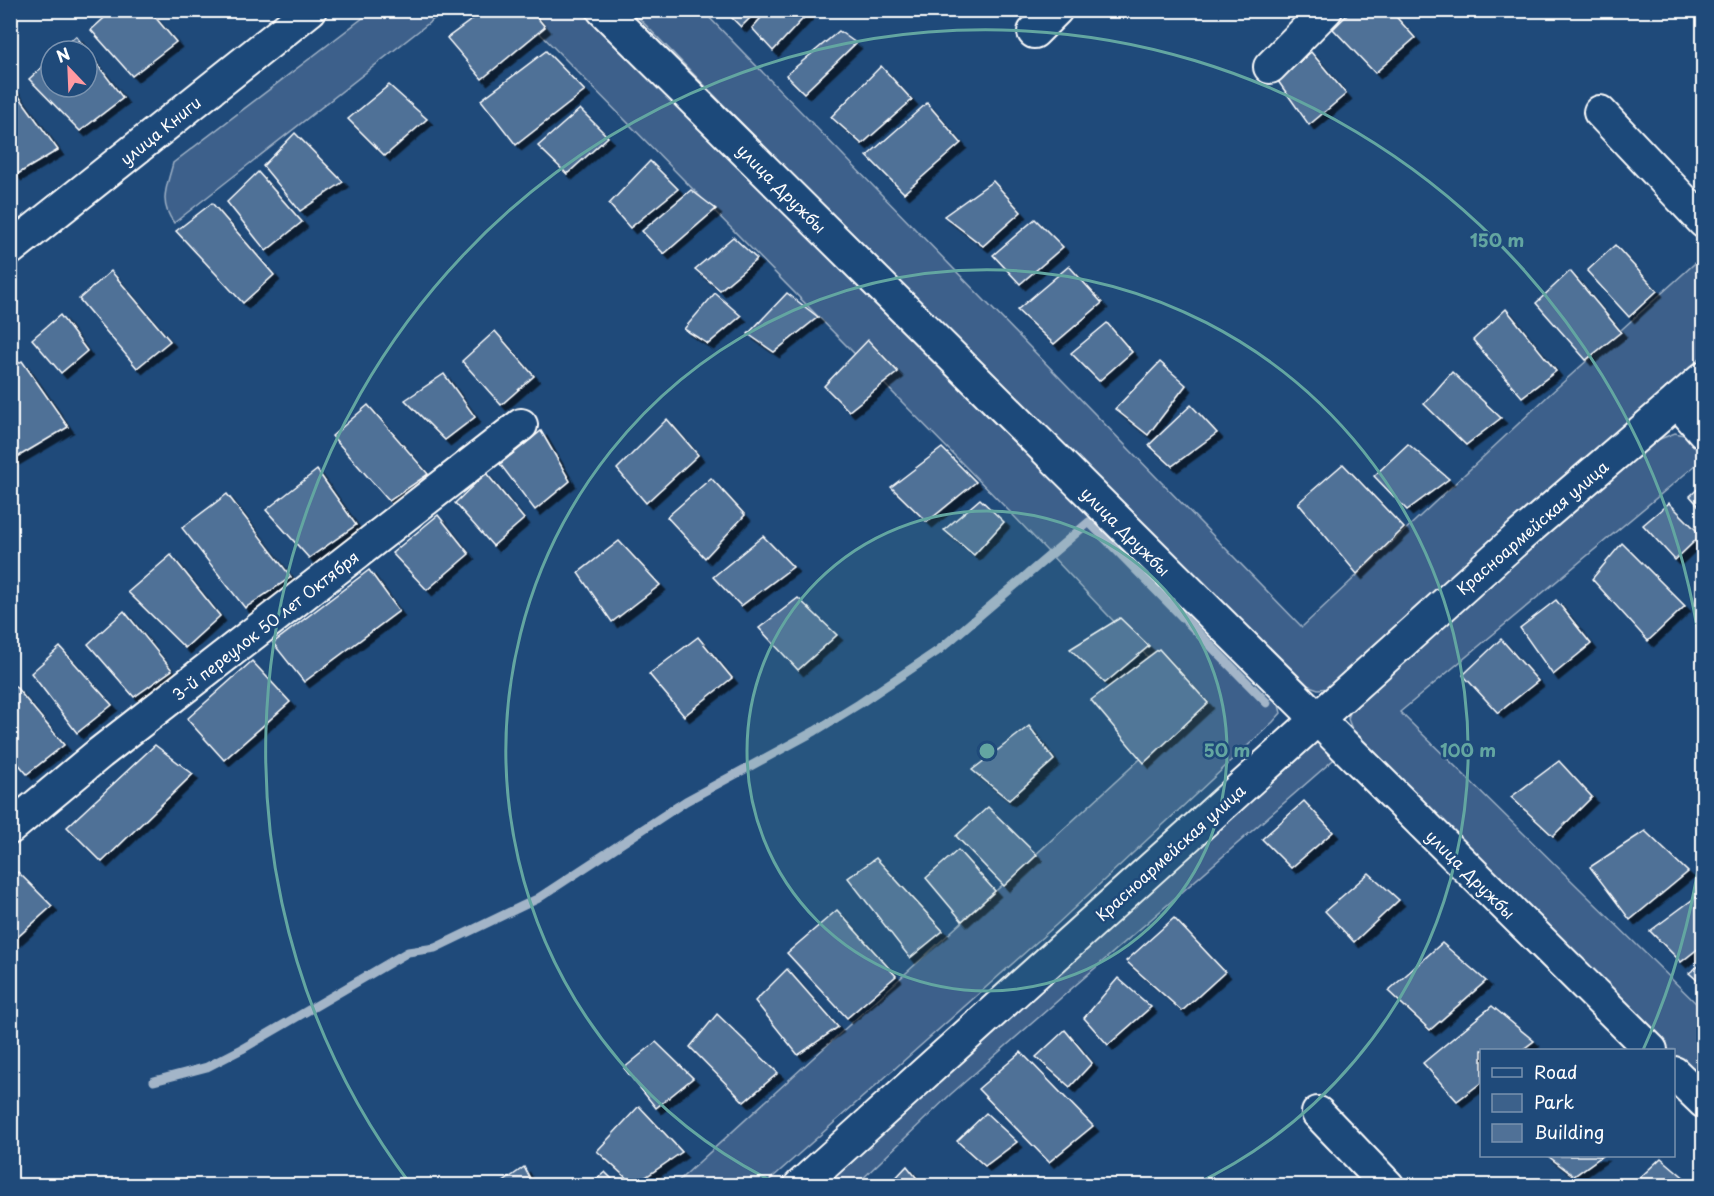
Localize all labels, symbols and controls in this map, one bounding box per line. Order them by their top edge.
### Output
north arrow [39,39,99,99]
text: N [52,41,73,68]
street label: улица Книги [114,90,206,170]
street label: улица Дружбы [732,138,832,238]
text: 150 m [1470,226,1524,253]
street label: Красноармейская улица [1451,454,1613,600]
street label: улица Дружбы [1076,481,1176,581]
street label: 3-й переулок 50 лет Октября [167,544,363,706]
text: 50 m [1204,736,1250,763]
text: 100 m [1440,736,1496,763]
centre of rings [977,741,997,761]
street label: Красноармейская улица [1090,778,1250,926]
street label: улица Дружбы [1421,824,1521,924]
legend [1480,1049,1675,1157]
text: Road [1534,1058,1578,1085]
text: Park [1534,1088,1574,1115]
text: Building [1534,1118,1604,1145]

